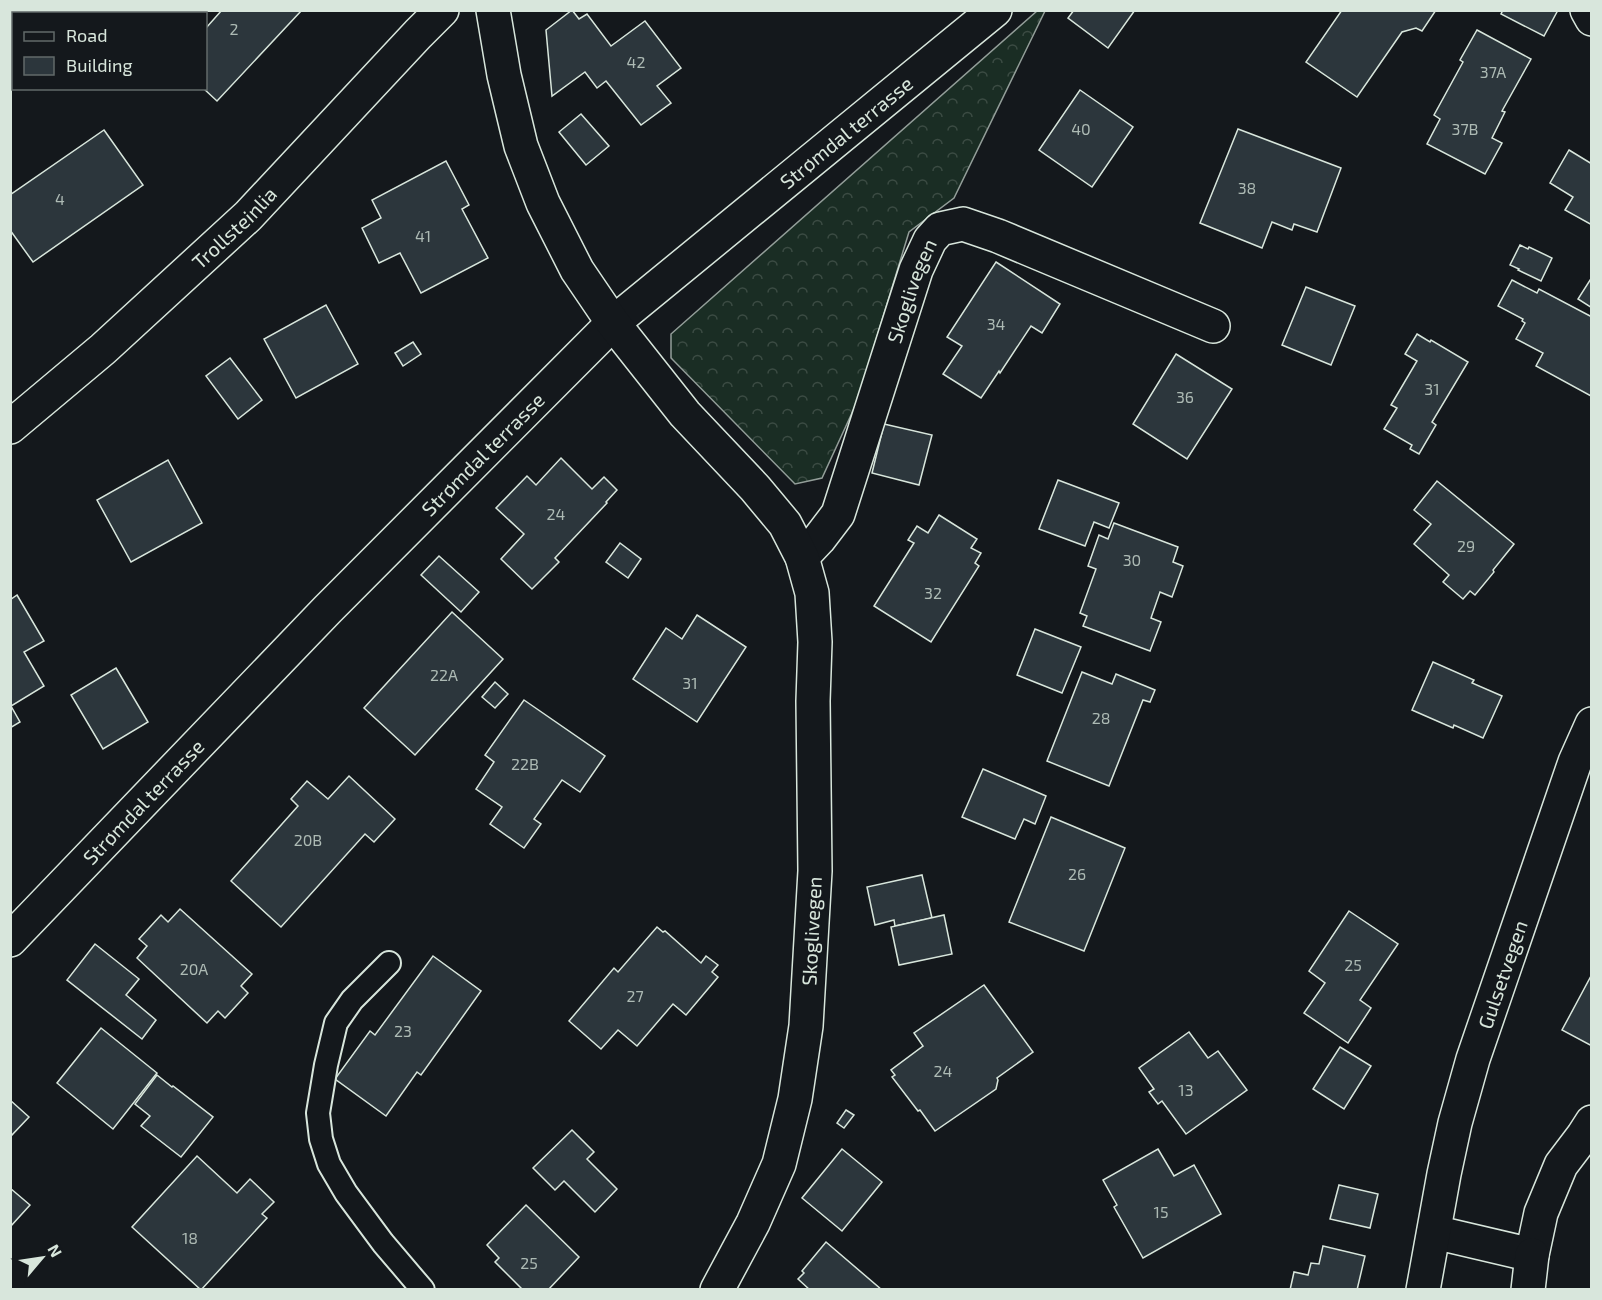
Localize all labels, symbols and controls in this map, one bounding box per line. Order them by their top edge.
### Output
legend [12,12,207,90]
house number: 2 [230,19,239,38]
text: Road [66,24,107,46]
house number: 42 [627,52,645,71]
text: Building [66,54,133,76]
house number: 37A [1480,62,1506,81]
street label: Strømdal terrasse [775,71,917,193]
house number: 40 [1071,119,1091,138]
house number: 37B [1451,119,1479,138]
house number: 38 [1238,178,1256,197]
street label: Trollsteinlia [187,182,281,274]
house number: 4 [55,189,65,208]
house number: 41 [415,226,431,245]
street label: Skoglivegen [881,235,941,346]
house number: 34 [987,314,1006,333]
house number: 31 [1424,379,1440,398]
street label: Strømdal terrasse [416,387,549,521]
house number: 36 [1176,387,1194,406]
house number: 24 [547,504,566,523]
house number: 29 [1457,536,1475,555]
house number: 30 [1123,550,1141,569]
house number: 32 [924,583,942,602]
house number: 22A [430,665,458,684]
house number: 31 [682,673,698,692]
house number: 28 [1092,708,1110,727]
street label: Strømdal terrasse [77,734,209,869]
house number: 22B [511,754,539,773]
house number: 20B [294,830,322,849]
house number: 26 [1068,864,1086,883]
street label: Skoglivegen [796,876,826,986]
street label: Gulsetvegen [1472,917,1532,1032]
house number: 25 [1344,955,1362,974]
house number: 20A [180,959,208,978]
house number: 27 [626,986,644,1005]
house number: 23 [394,1021,412,1040]
house number: 24 [934,1061,953,1080]
house number: 13 [1178,1080,1194,1099]
house number: 15 [1154,1202,1168,1221]
north arrow [12,1228,72,1288]
house number: 18 [182,1228,198,1247]
text: N [44,1241,67,1260]
house number: 25 [520,1253,538,1272]

